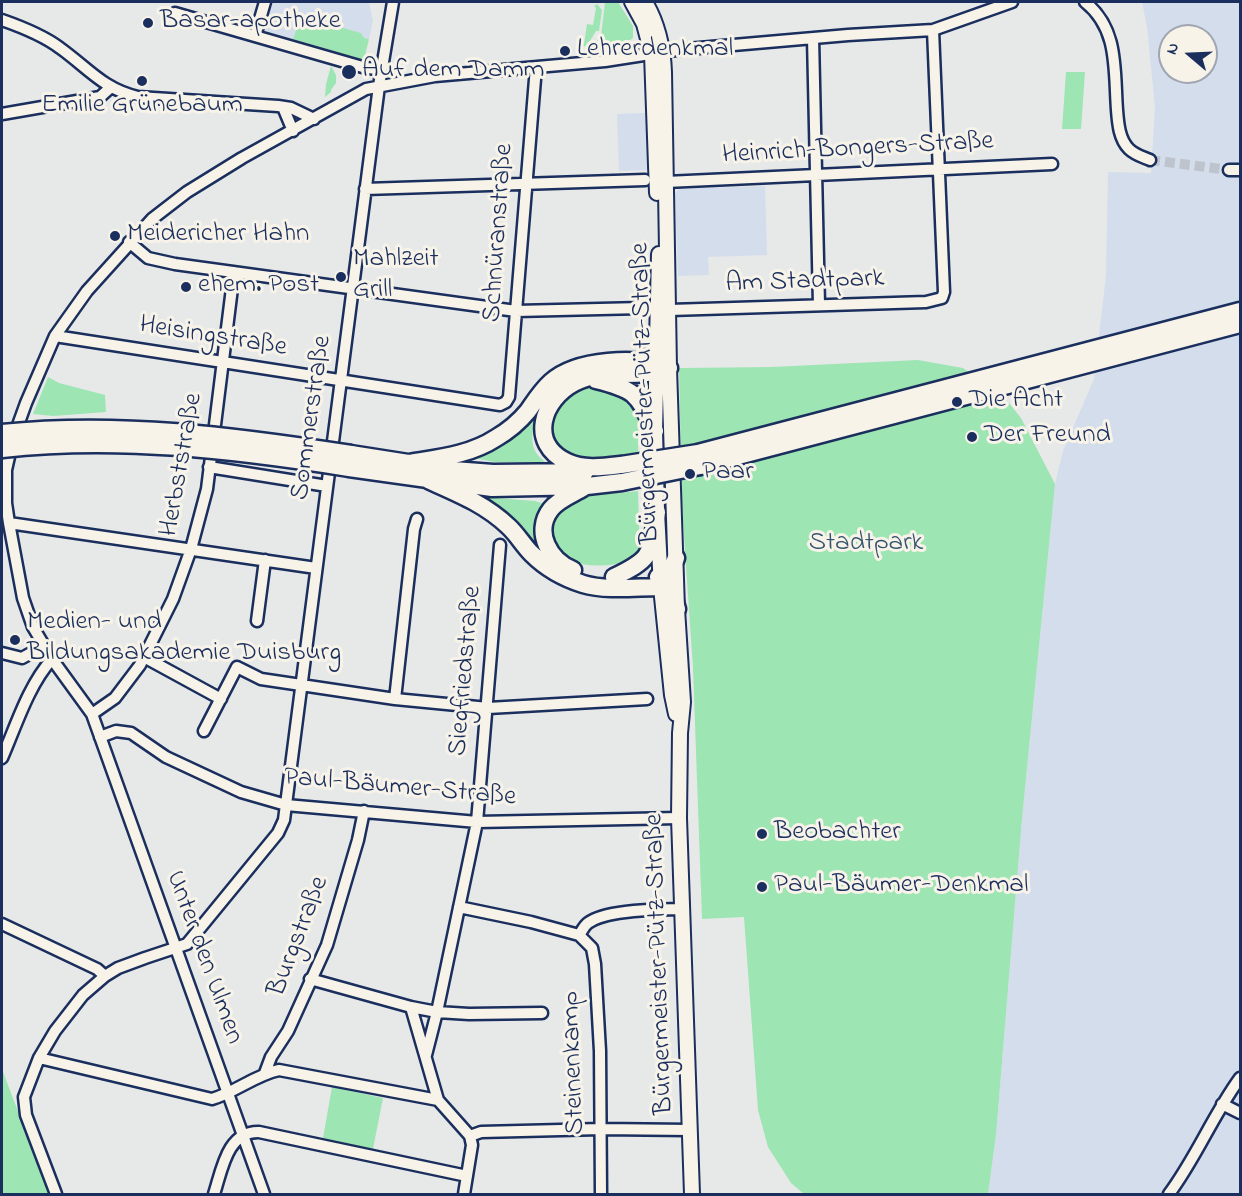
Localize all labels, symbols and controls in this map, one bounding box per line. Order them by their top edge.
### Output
place label: Basar-apotheke [160,7,341,39]
marker: Basar-apotheke [141,16,155,30]
north arrow [1158,24,1218,84]
place label: Lehrerdenkmal [577,35,733,67]
text: N [1160,40,1186,58]
marker: Lehrerdenkmal [558,44,572,58]
place label: Auf dem Damm [362,56,545,88]
marker: Auf dem Damm [340,63,358,81]
marker: Emilie Grünebaum [135,74,149,88]
place label: Emilie Grünebaum [41,91,243,123]
street label: Heinrich-Bongers-Straße [721,127,995,173]
street label: Schnüranstraße [478,143,522,323]
place label: Meidericher Hahn [127,220,309,252]
marker: Meidericher Hahn [108,229,122,243]
street label: Bürgermeister-Pütz-Straße [626,242,668,544]
place label: Mahlzeit Grill [353,245,439,308]
street label: Am Stadtpark [725,264,885,302]
marker: Mahlzeit Grill [334,270,348,284]
place label: ehem. Post [198,271,319,303]
marker: ehem. Post [179,280,193,294]
street label: Heisingstraße [137,310,289,366]
street label: Sommerstraße [285,334,341,502]
place label: Die Acht [969,386,1063,418]
street label: Herbststraße [154,391,212,539]
marker: Die Acht [950,395,964,409]
place label: Der Freund [984,421,1111,453]
marker: Der Freund [965,430,979,444]
place label: Paar [702,458,754,490]
marker: Paar [683,467,697,481]
park label: Stadtpark [809,529,923,561]
street label: Siegfriedstraße [443,585,491,757]
place label: Medien- und Bildungsakademie Duisburg [27,608,341,671]
marker: Medien- und Bildungsakademie Duisburg [8,633,22,647]
street label: Paul-Bäumer-Straße [283,763,517,815]
street label: Bürgermeister-Pütz-Straße [640,813,682,1115]
place label: Beobachter [774,818,901,850]
marker: Beobachter [755,827,769,841]
street label: Unter den Ulmen [157,867,249,1049]
place label: Paul-Bäumer-Denkmal [774,871,1028,903]
street label: Burgstraße [262,872,338,1002]
marker: Paul-Bäumer-Denkmal [755,880,769,894]
street label: Steinenkamp [556,990,594,1136]

